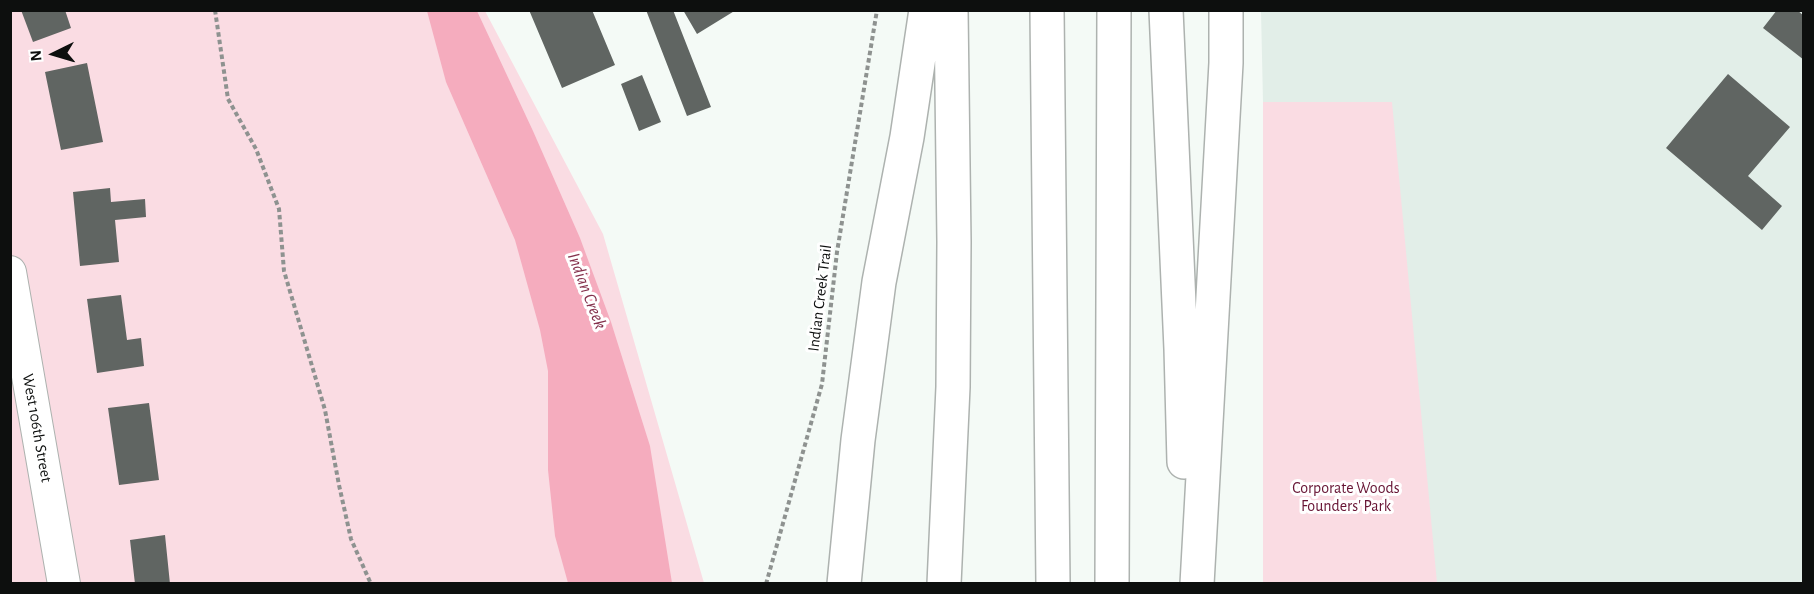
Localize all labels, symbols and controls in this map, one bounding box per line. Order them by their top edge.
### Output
north arrow [24,24,84,84]
text: N [28,49,45,62]
street label: Indian Creek Trail [804,243,836,353]
water label: Indian Creek [563,250,611,332]
street label: West 106th Street [18,372,56,484]
park label: Corporate Woods Founders' Park [1292,478,1400,516]

